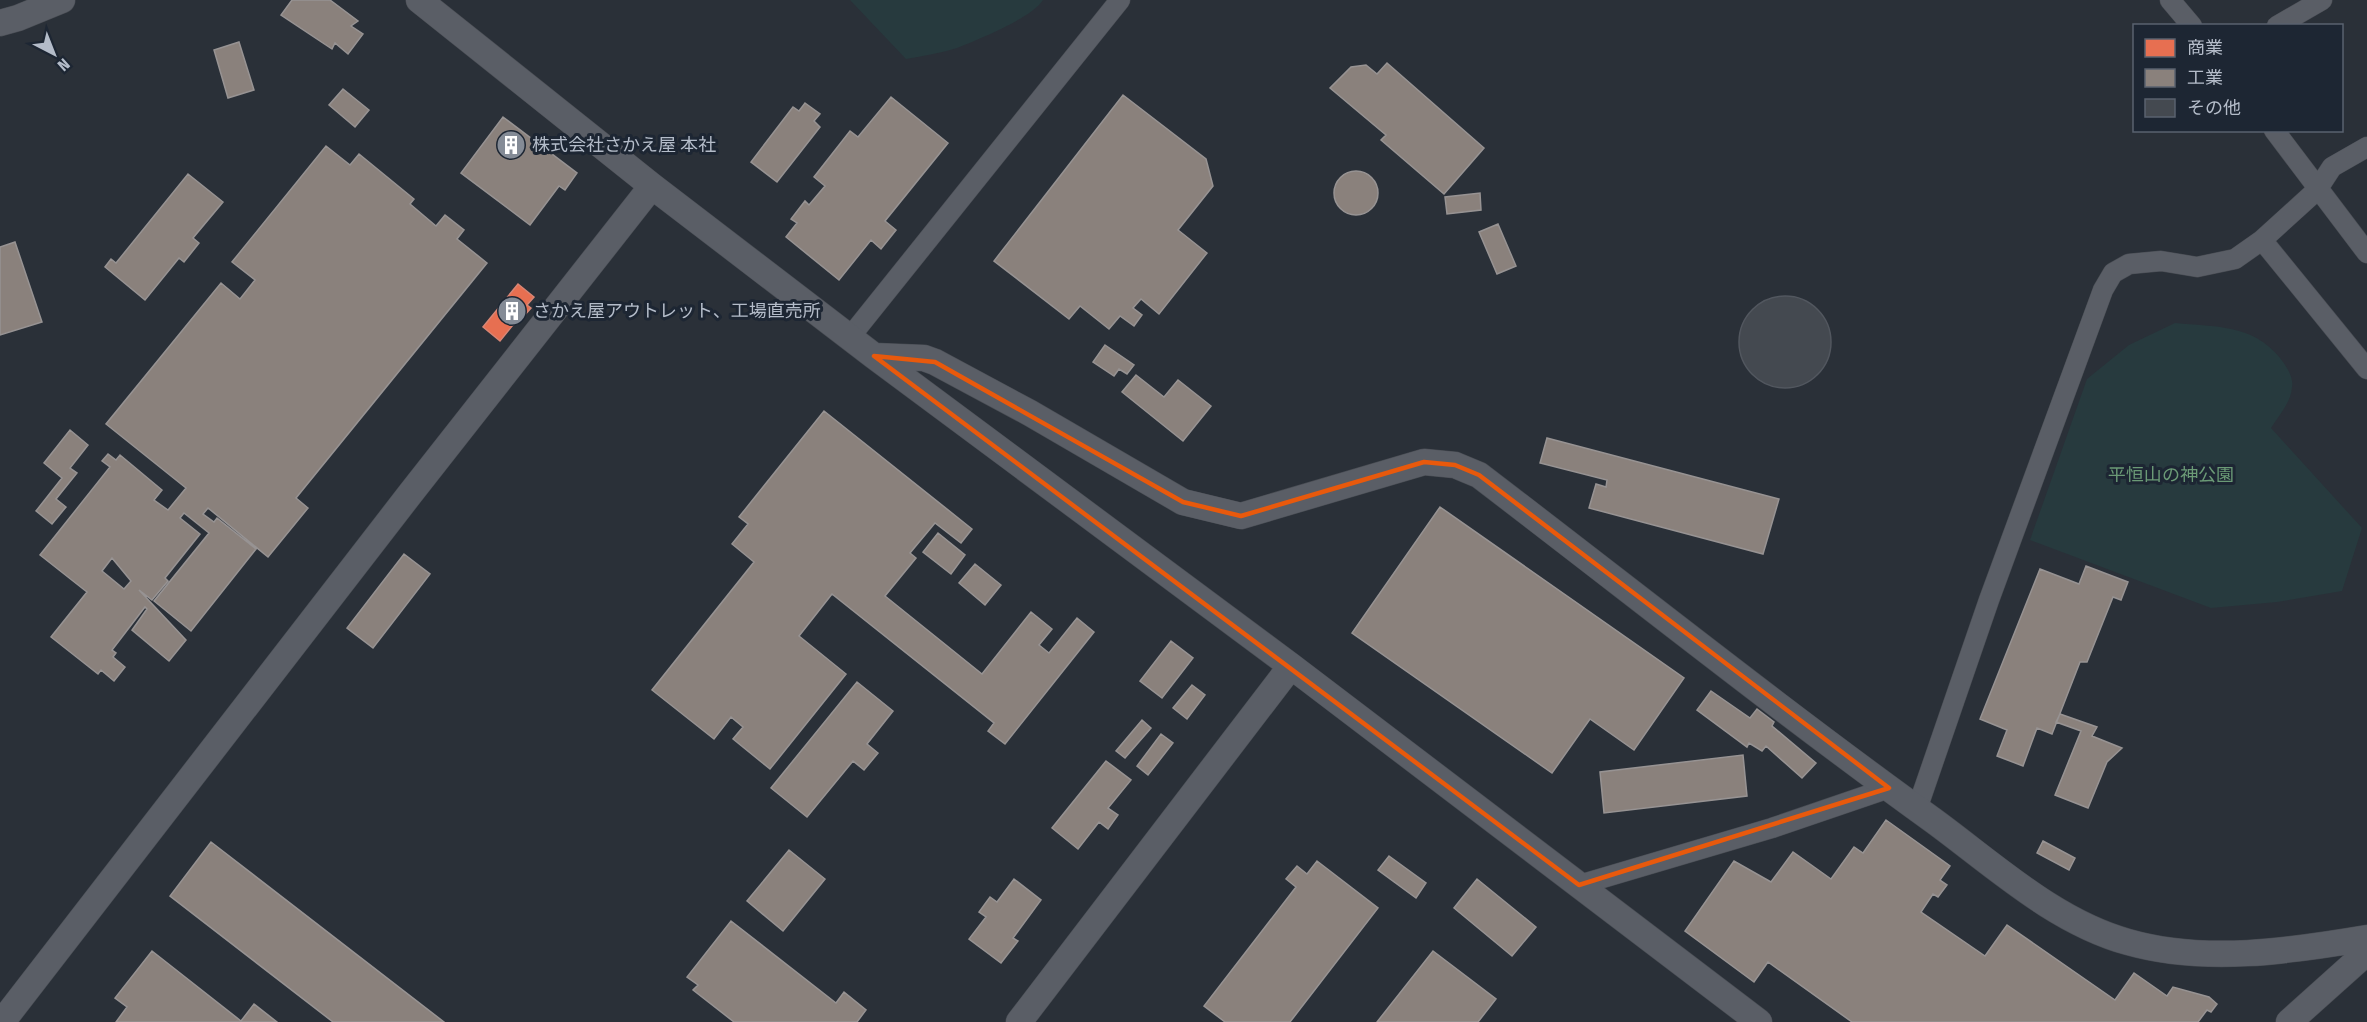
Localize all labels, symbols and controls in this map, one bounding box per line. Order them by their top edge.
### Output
north arrow [24,24,84,84]
legend [2133,24,2343,132]
text: 商業 [2187,37,2223,59]
text: N [54,55,74,75]
text: 工業 [2187,67,2223,89]
text: その他 [2187,97,2241,119]
building icon: 株式会社さかえ屋 本社 [495,129,527,161]
place label: 株式会社さかえ屋 本社 [532,134,716,156]
building icon: さかえ屋アウトレット、工場直売所 [496,295,528,327]
place label: さかえ屋アウトレット、工場直売所 [533,300,821,322]
park label: 平恒山の神公園 [2108,464,2234,486]

